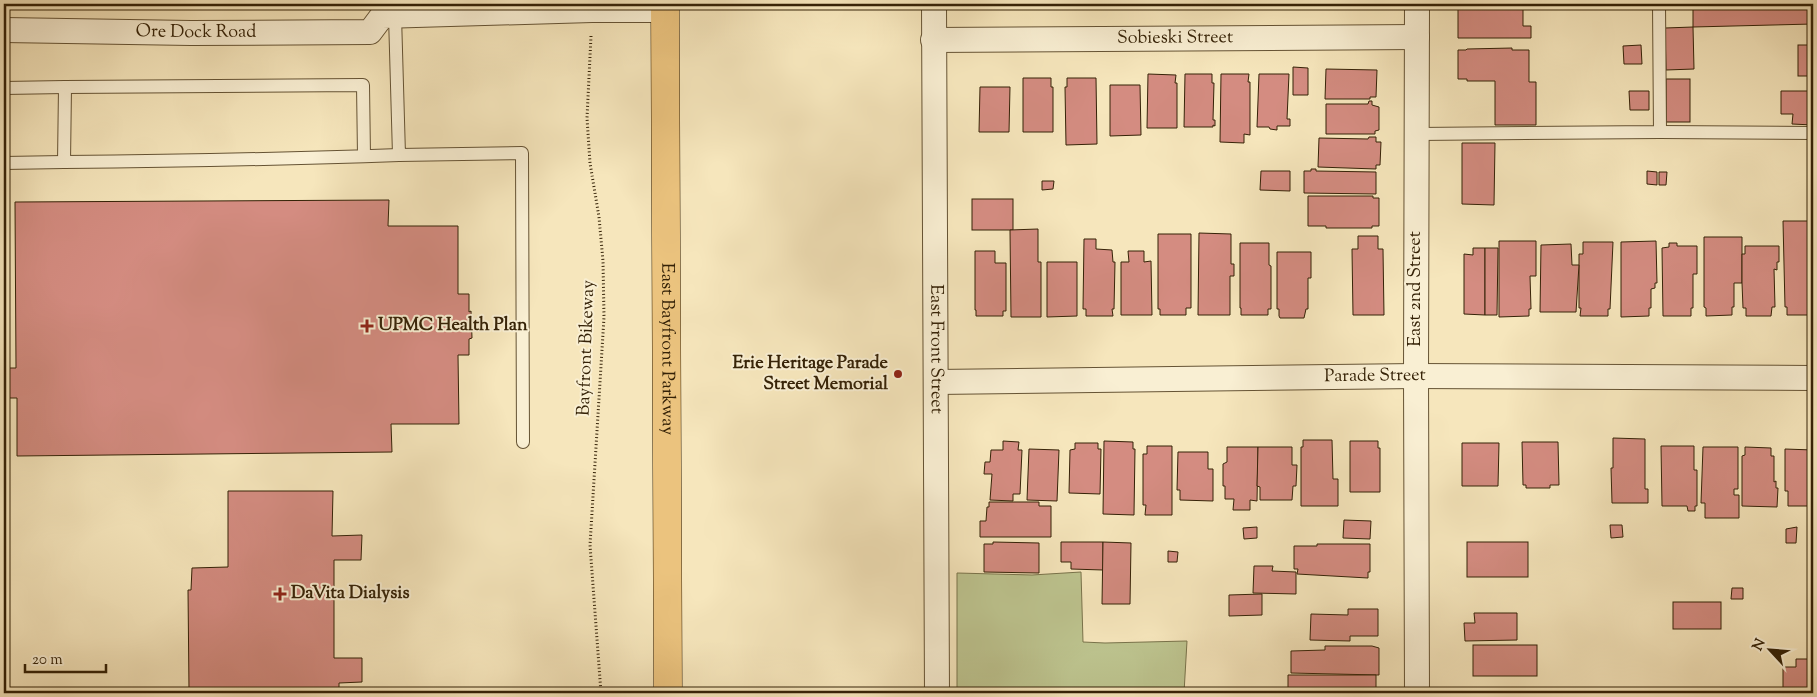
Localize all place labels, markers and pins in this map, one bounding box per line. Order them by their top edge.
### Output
place label: UPMC Health Plan [378,313,528,339]
marker: UPMC Health Plan [360,319,374,333]
place label: Erie Heritage Parade Street Memorial [732,351,889,398]
marker: Erie Heritage Parade Street Memorial [892,368,904,380]
place label: DaVita Dialysis [291,581,410,607]
marker: DaVita Dialysis [273,587,287,601]

